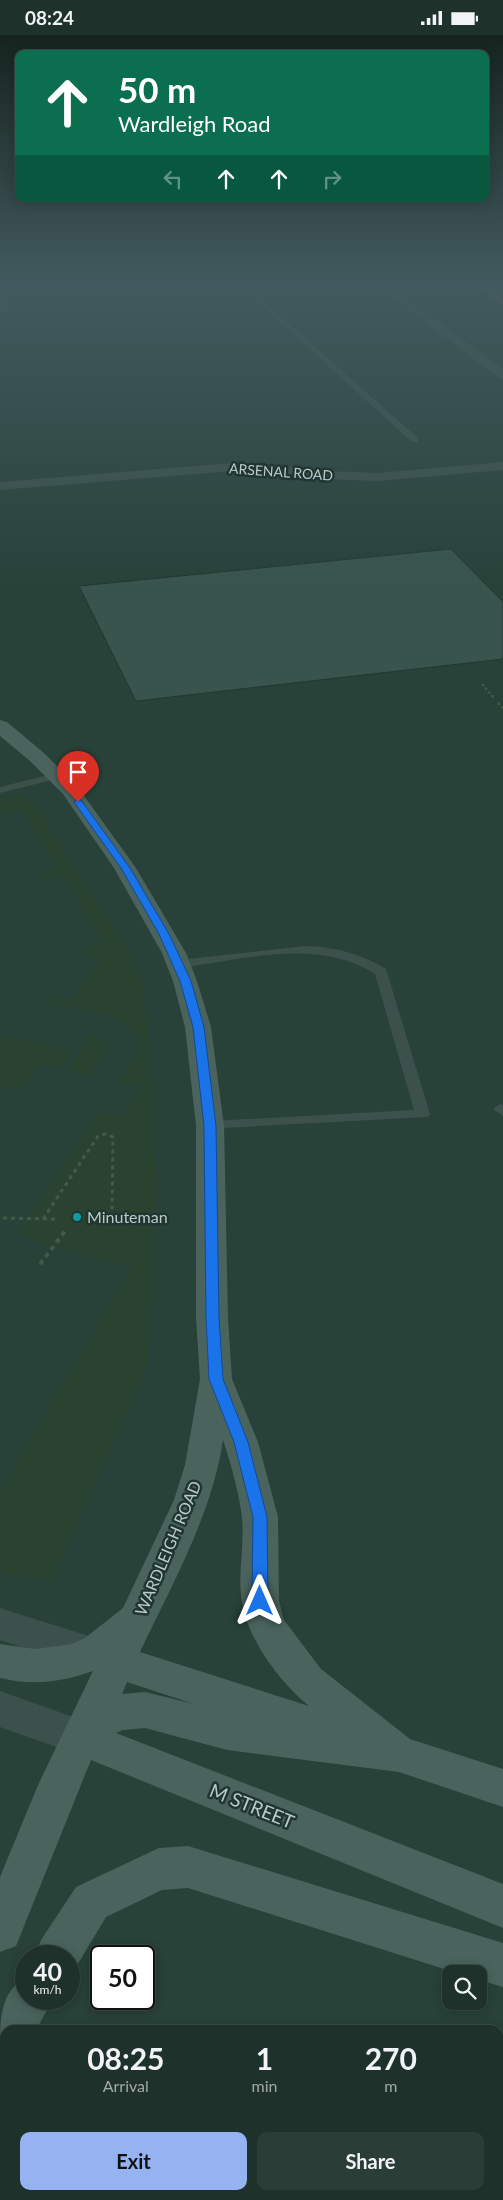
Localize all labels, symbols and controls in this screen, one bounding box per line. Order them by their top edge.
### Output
text: 08:24 [25,6,74,29]
text: 50 m [118,68,196,110]
icon: ahead [35,70,100,135]
text: Wardleigh Road [118,110,271,137]
icon: left [159,165,187,193]
icon: ahead [212,165,240,193]
icon: ahead [265,165,293,193]
icon: right [318,165,346,193]
street label: ARSENAL ROAD [228,459,334,484]
pin [57,751,99,802]
icon: arrive [64,758,92,786]
place label: Minuteman [87,1207,168,1226]
marker: Minuteman [71,1211,83,1223]
street label: WARDLEIGH ROAD [131,1478,204,1618]
position arrow [233,1574,285,1626]
street label: M STREET [207,1778,298,1833]
speed limit sign: 50 [90,1945,155,2010]
text: 40 [33,1956,62,1986]
map controls [442,1965,487,2010]
button: search [442,1965,487,2010]
text: km/h [33,1982,62,1997]
text: 08:25 [87,2040,164,2076]
text: 1 [256,2040,273,2076]
text: 270 [365,2040,417,2076]
text: Arrival [103,2076,149,2095]
text: min [252,2076,278,2095]
text: m [384,2076,397,2095]
button: Exit [20,2132,247,2190]
button: Share [257,2132,484,2190]

